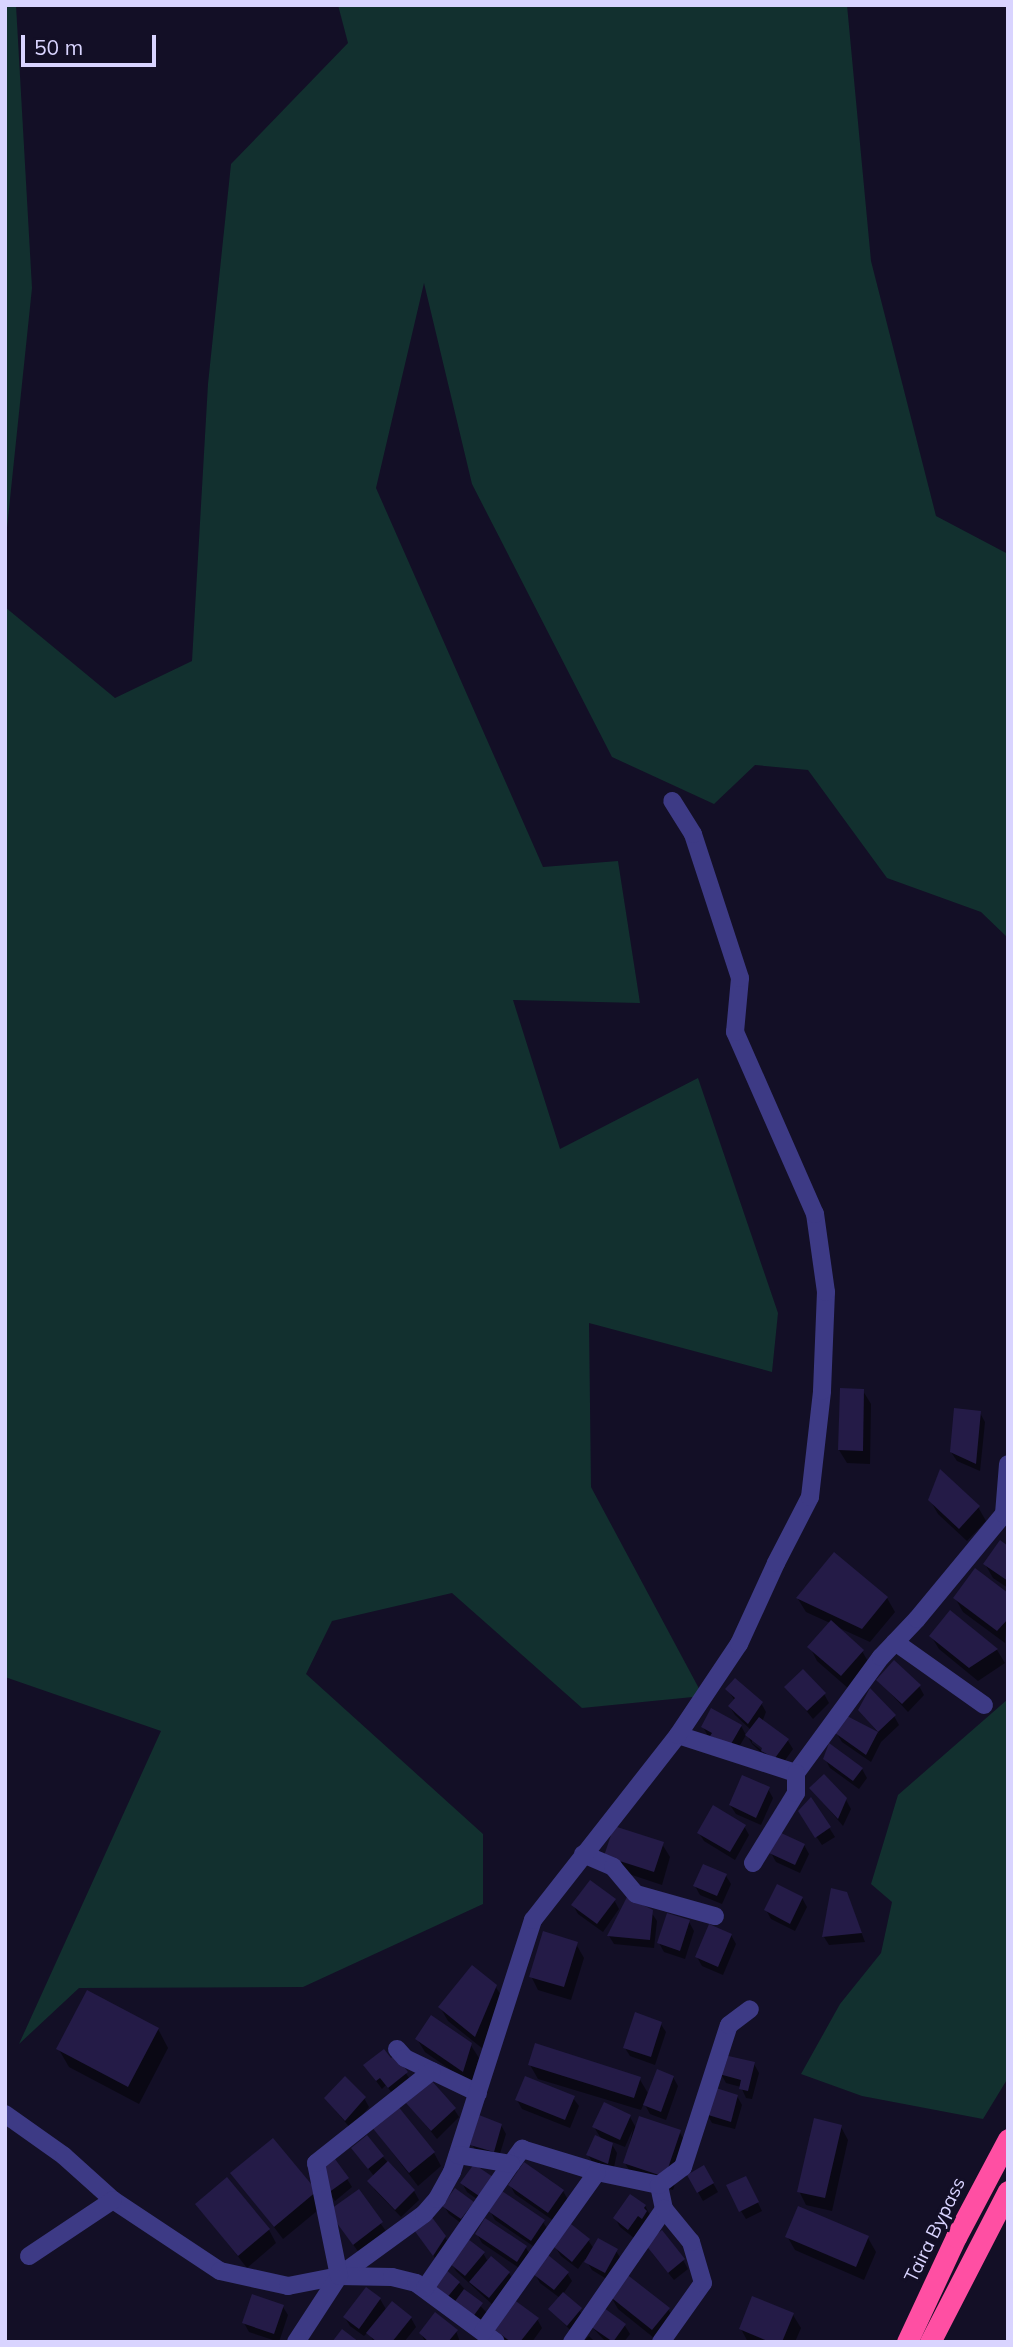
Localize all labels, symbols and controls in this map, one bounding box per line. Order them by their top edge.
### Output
scale bar [24,21,159,65]
text: 50 m [34,34,83,60]
street label: Taira Bypass [900,2174,970,2286]

